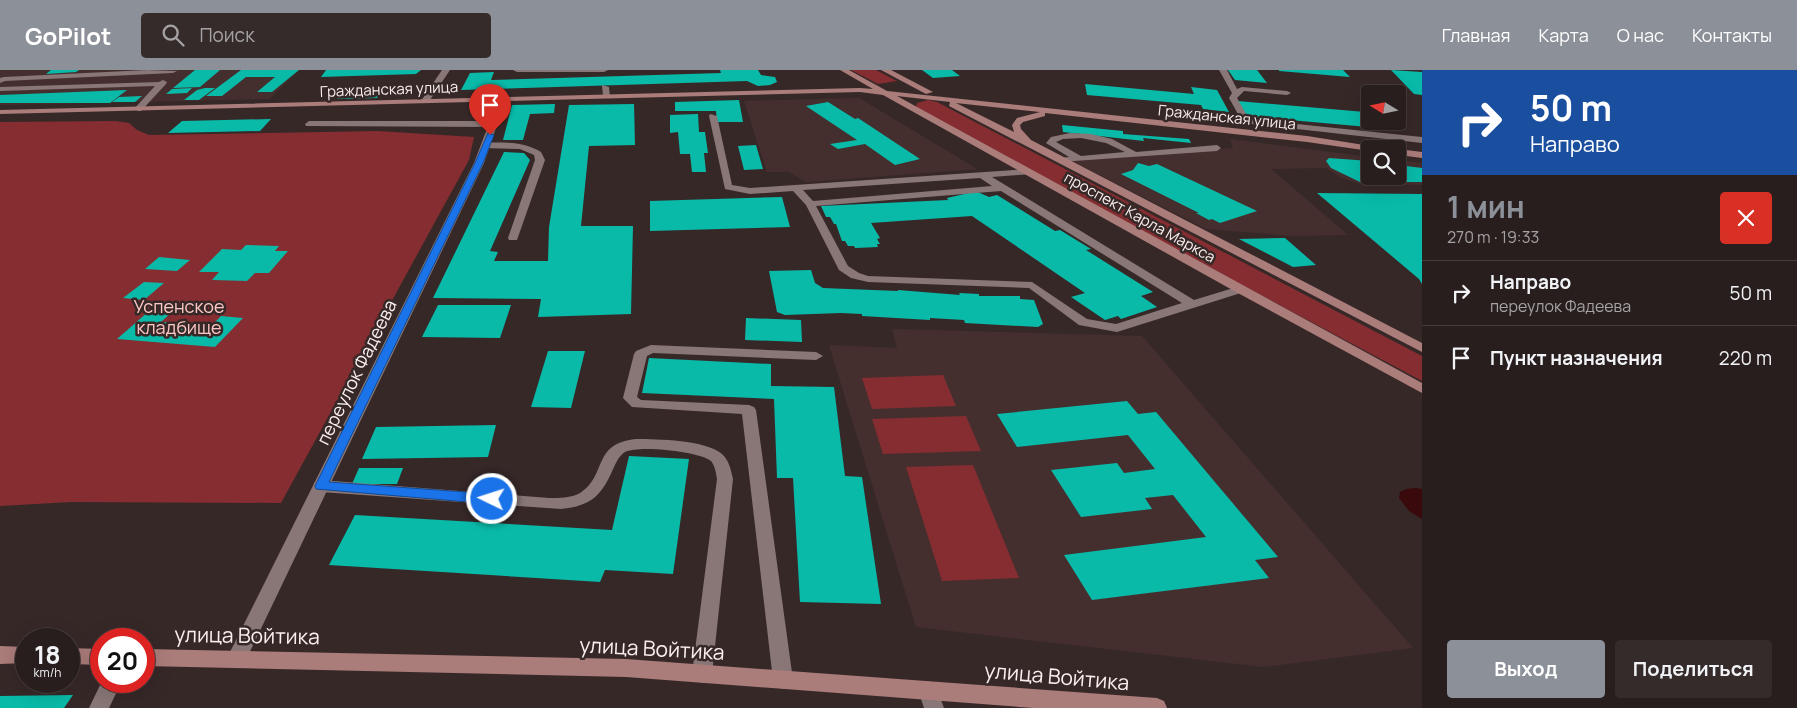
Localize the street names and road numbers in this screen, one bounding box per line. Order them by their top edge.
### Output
street label: Гражданская улица [319,76,459,102]
street label: Гражданская улица [1157,99,1297,135]
street label: проспект Карла Маркса [1061,167,1219,267]
street label: переулок Фадеева [310,295,402,449]
street label: улица Войтика [174,620,320,650]
street label: улица Войтика [579,630,725,666]
street label: улица Войтика [983,656,1131,696]

